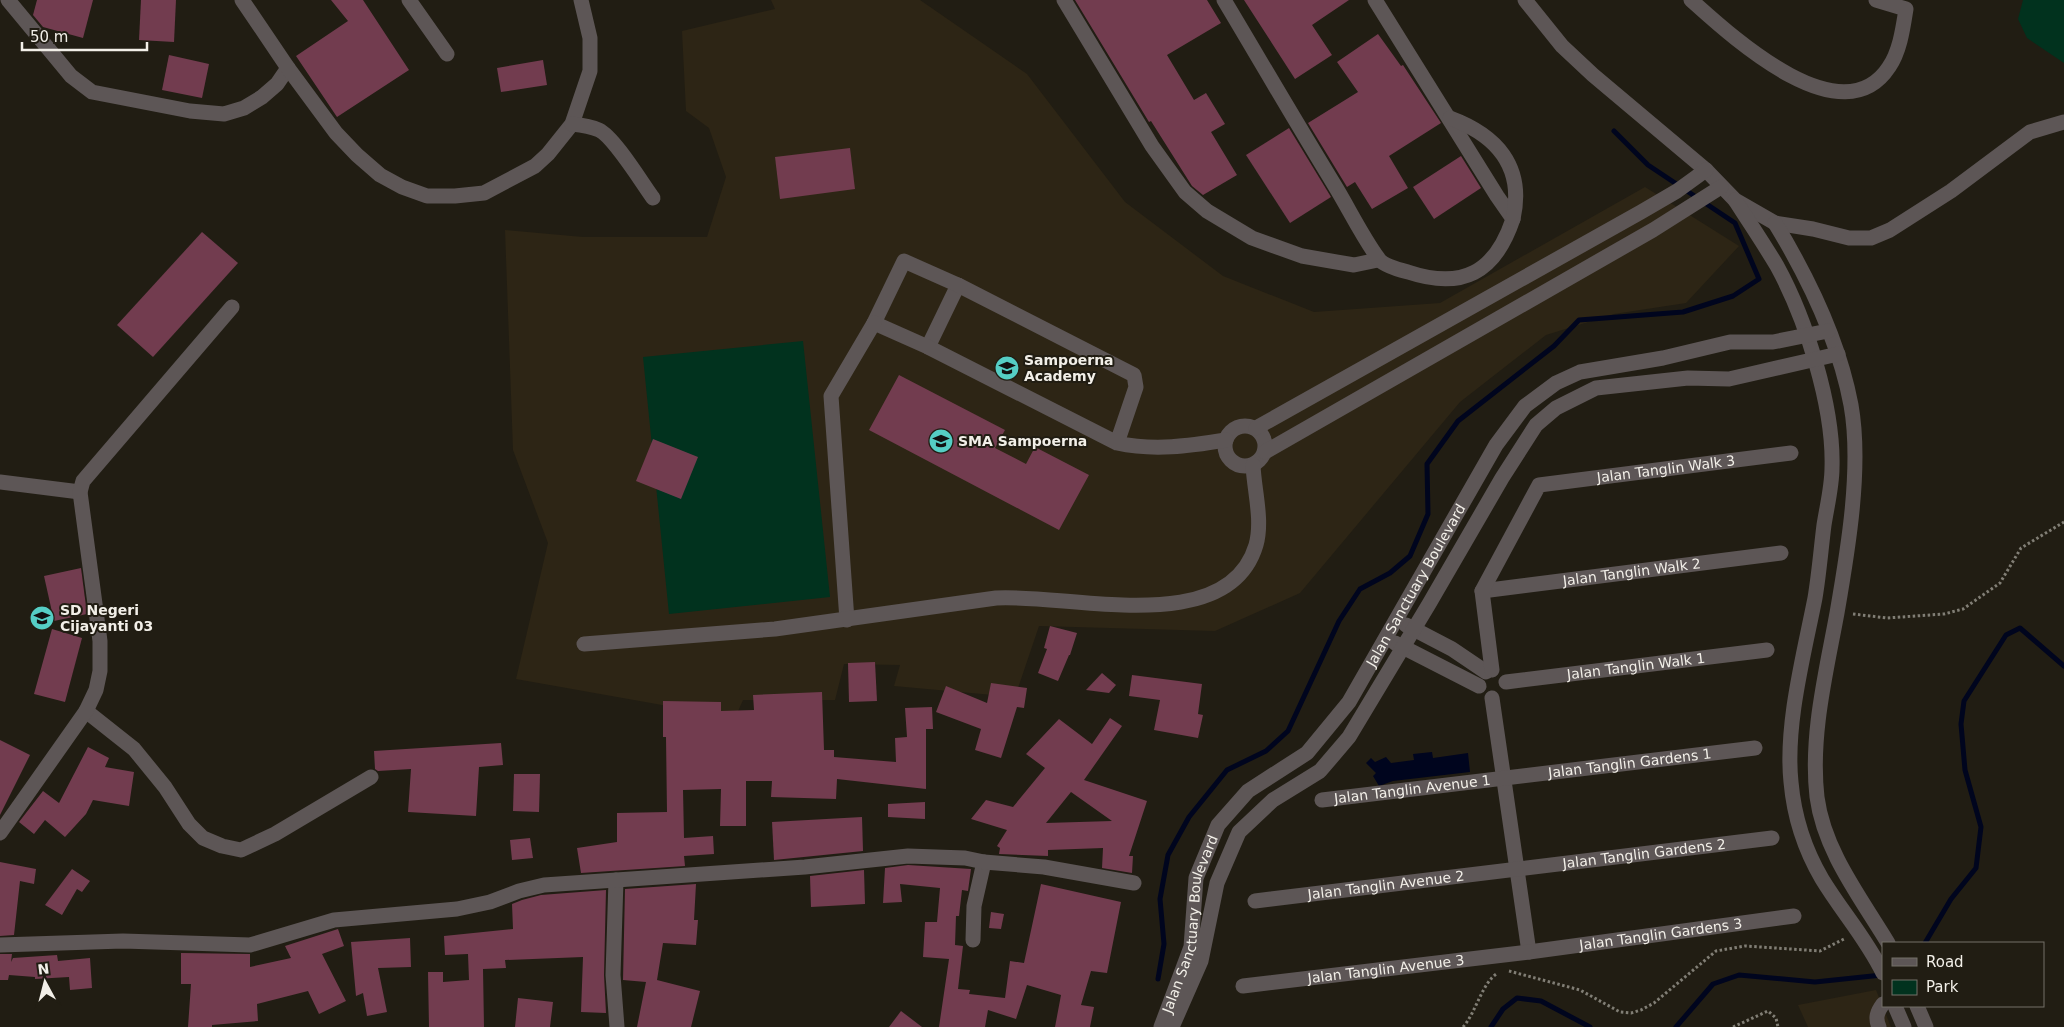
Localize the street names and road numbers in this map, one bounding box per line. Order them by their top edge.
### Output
street label: Jalan Tanglin Walk 3 [1595,452,1736,486]
street label: Jalan Sanctuary Boulevard [1362,501,1469,670]
street label: Jalan Tanglin Walk 2 [1561,555,1702,589]
street label: Jalan Tanglin Walk 1 [1565,650,1706,683]
street label: Jalan Tanglin Gardens 1 [1546,745,1712,781]
street label: Jalan Tanglin Avenue 1 [1332,772,1492,807]
street label: Jalan Sanctuary Boulevard [1159,833,1221,1016]
street label: Jalan Tanglin Gardens 2 [1561,836,1727,872]
street label: Jalan Tanglin Avenue 2 [1306,868,1465,903]
street label: Jalan Tanglin Gardens 3 [1577,915,1743,953]
street label: Jalan Tanglin Avenue 3 [1306,952,1465,986]

